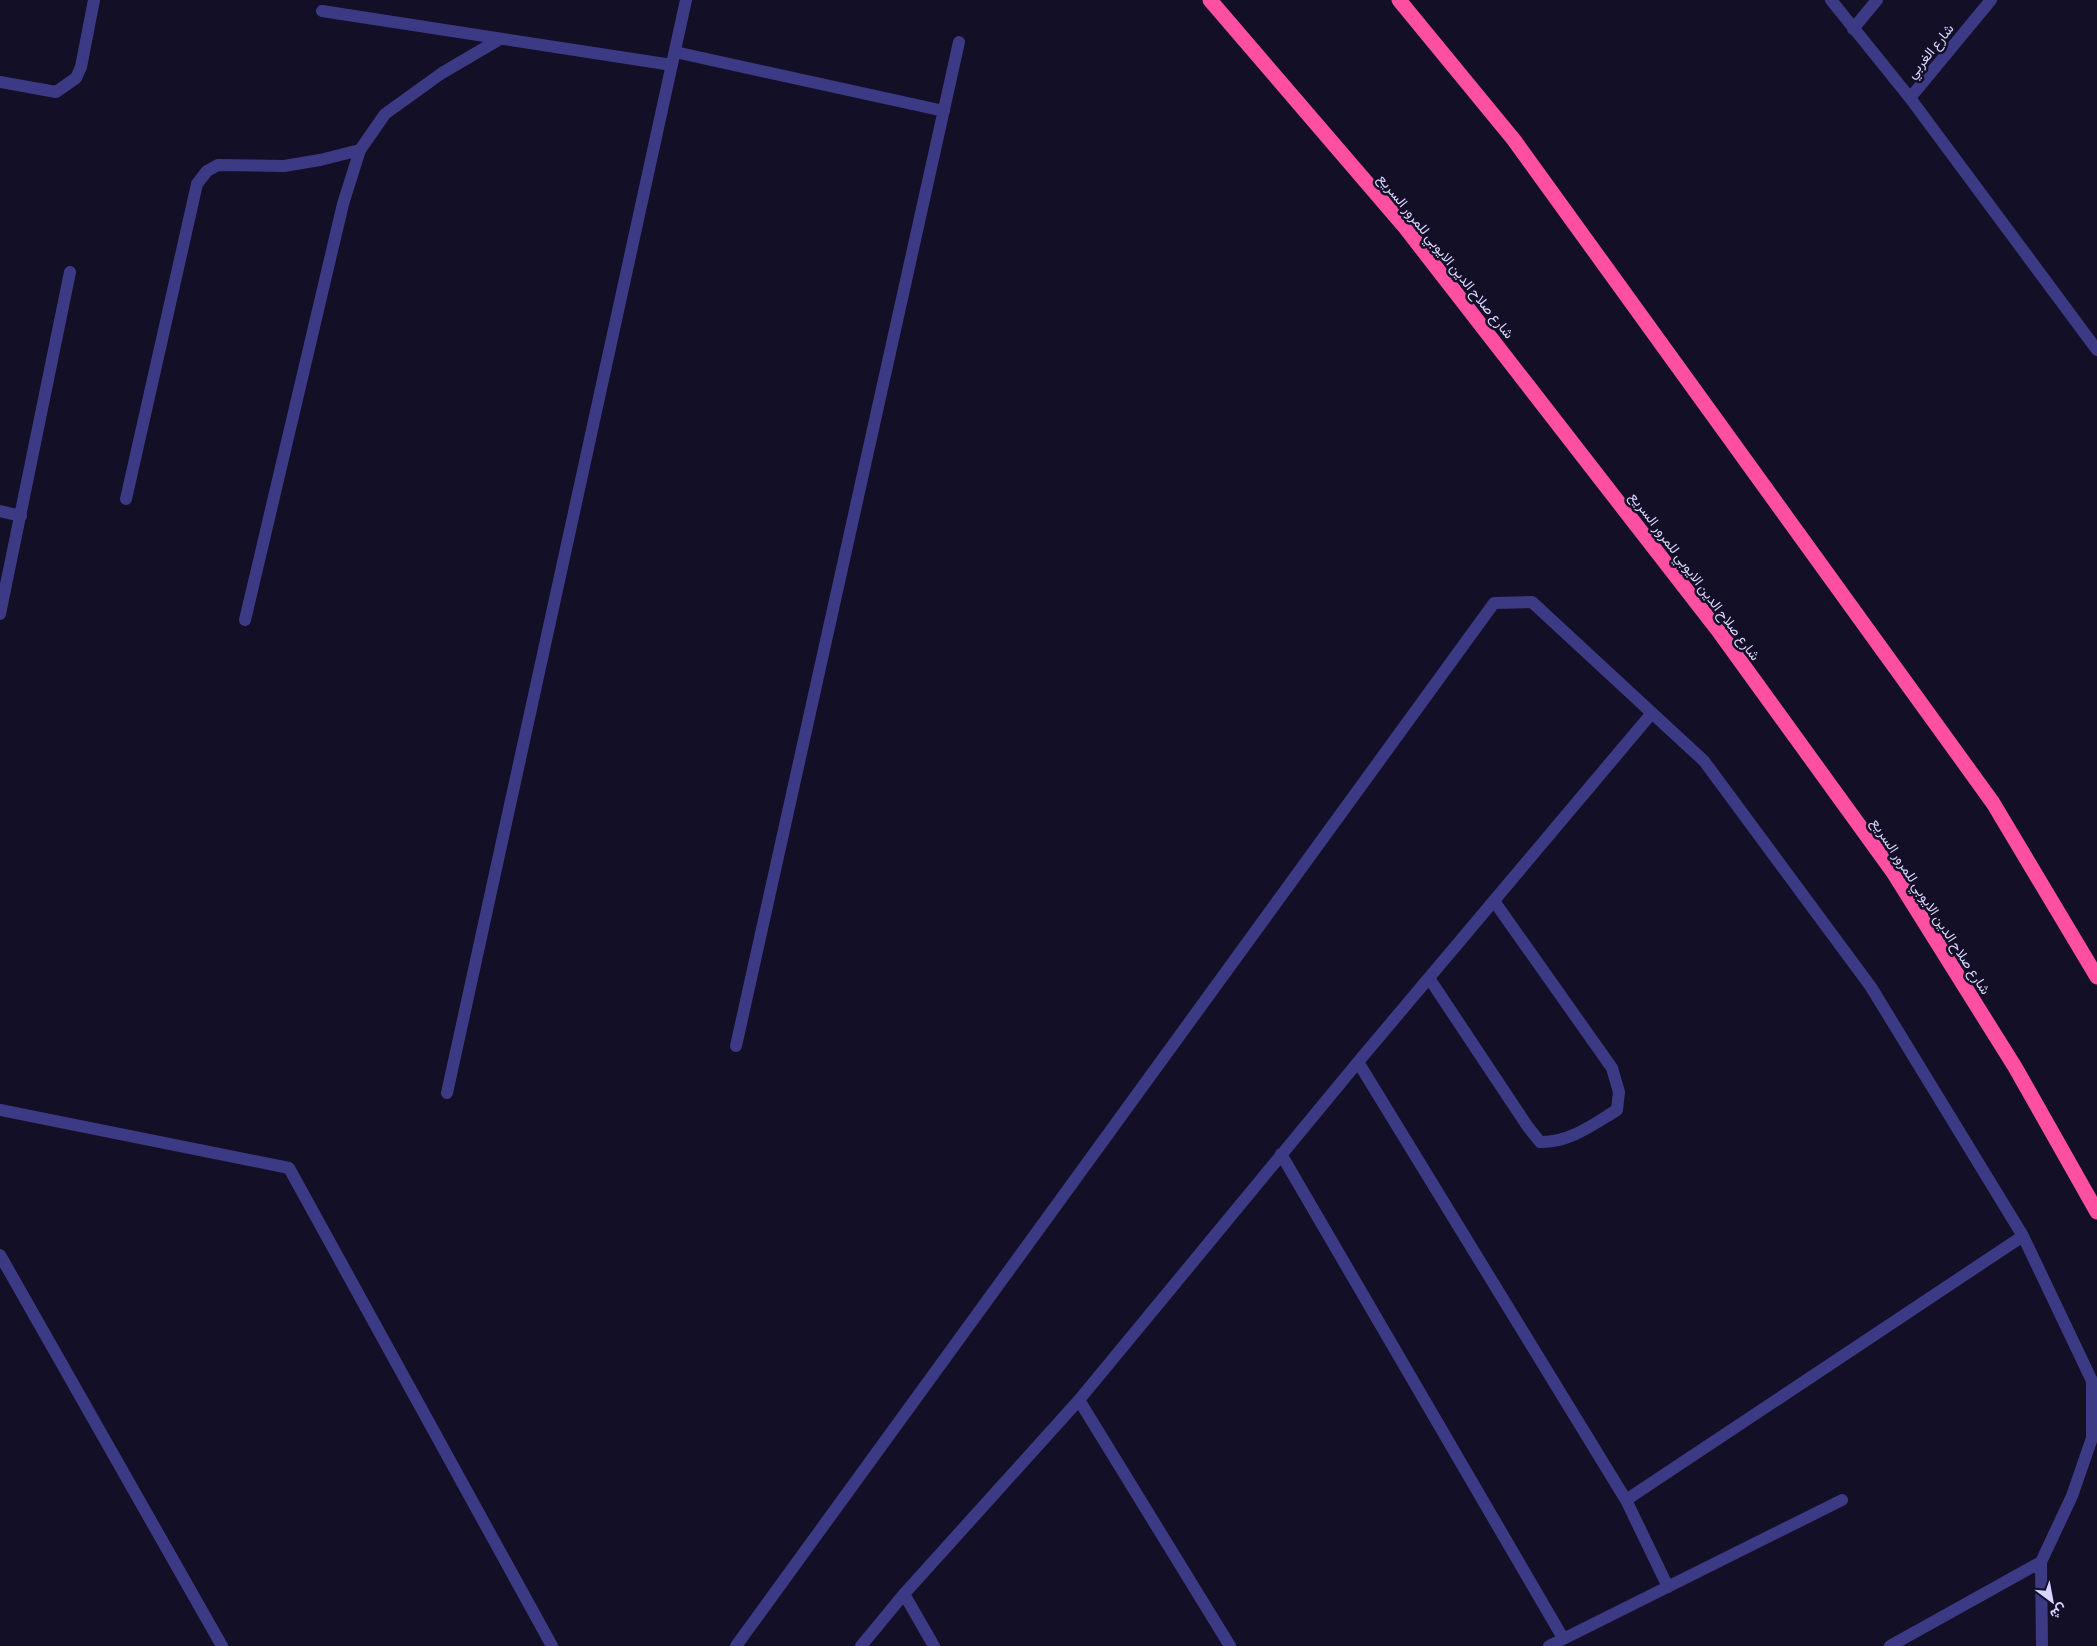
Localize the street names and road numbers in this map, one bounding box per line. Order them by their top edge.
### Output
street label: شارع الغربي [1905,22,1960,84]
street label: شارع صلاح الدين الايوبي للمرور السريع [1372,172,1516,344]
street label: شارع صلاح الدين الايوبي للمرور السريع [1623,490,1762,666]
street label: شارع صلاح الدين الايوبي للمرور السريع [1865,816,1992,999]

